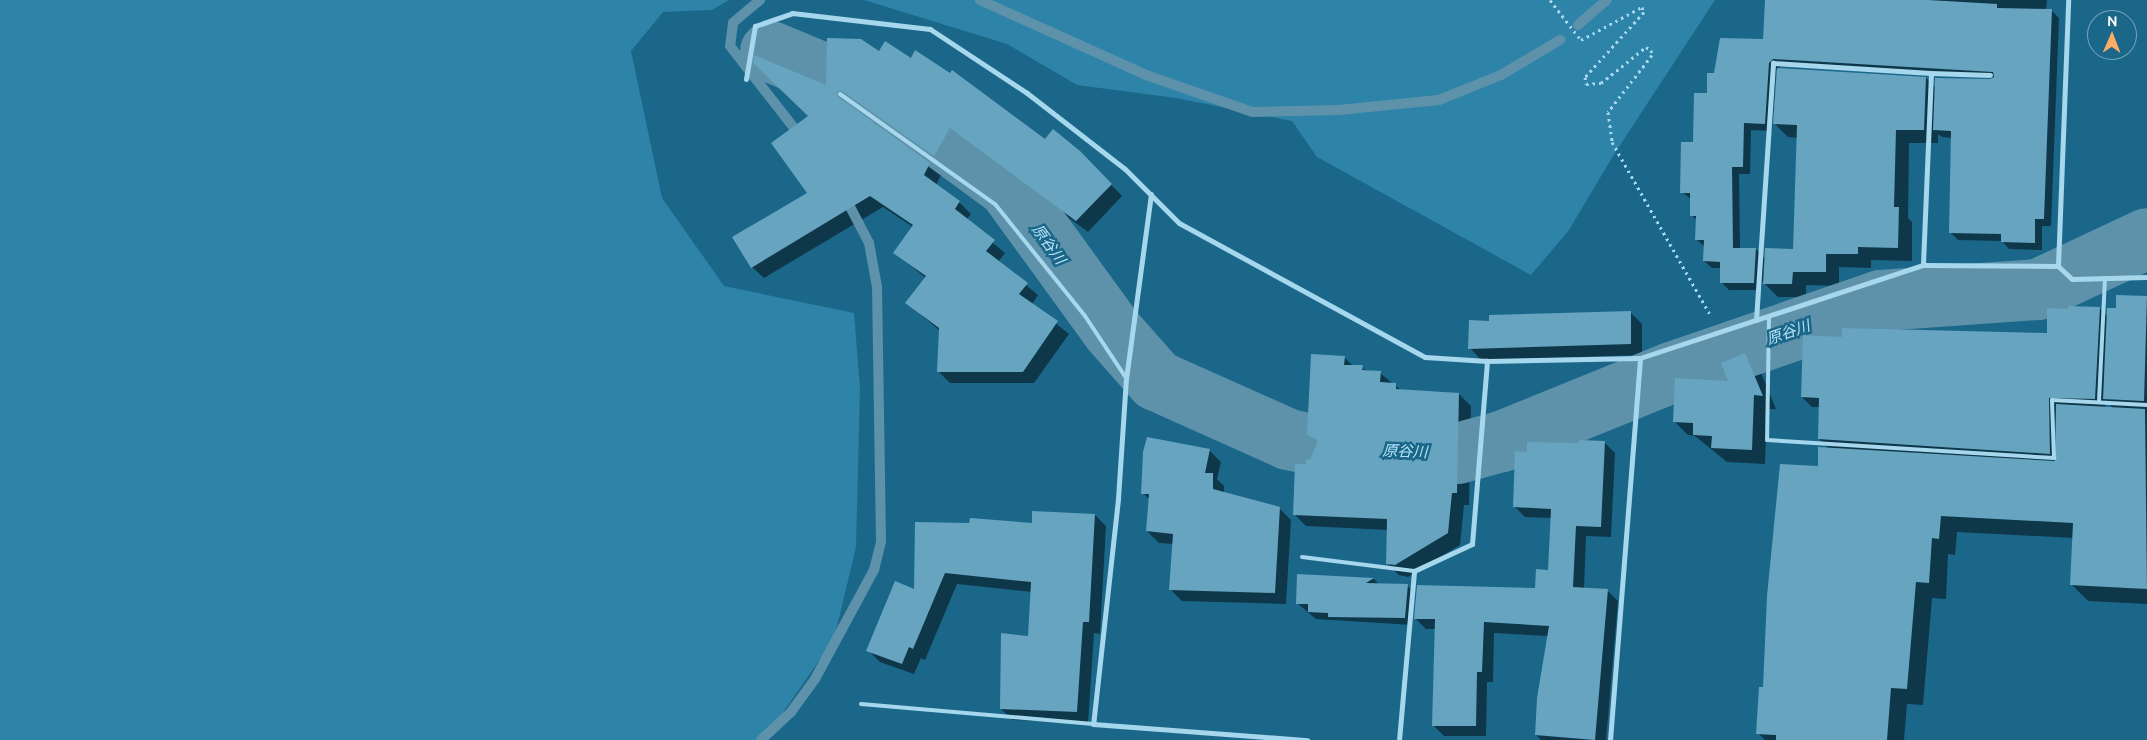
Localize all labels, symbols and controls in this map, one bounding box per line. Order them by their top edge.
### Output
north arrow [2087,10,2137,60]
text: N [2107,13,2118,29]
water label: 原谷川 [1028,221,1070,267]
water label: 原谷川 [1764,316,1812,348]
water label: 原谷川 [1382,441,1428,461]

